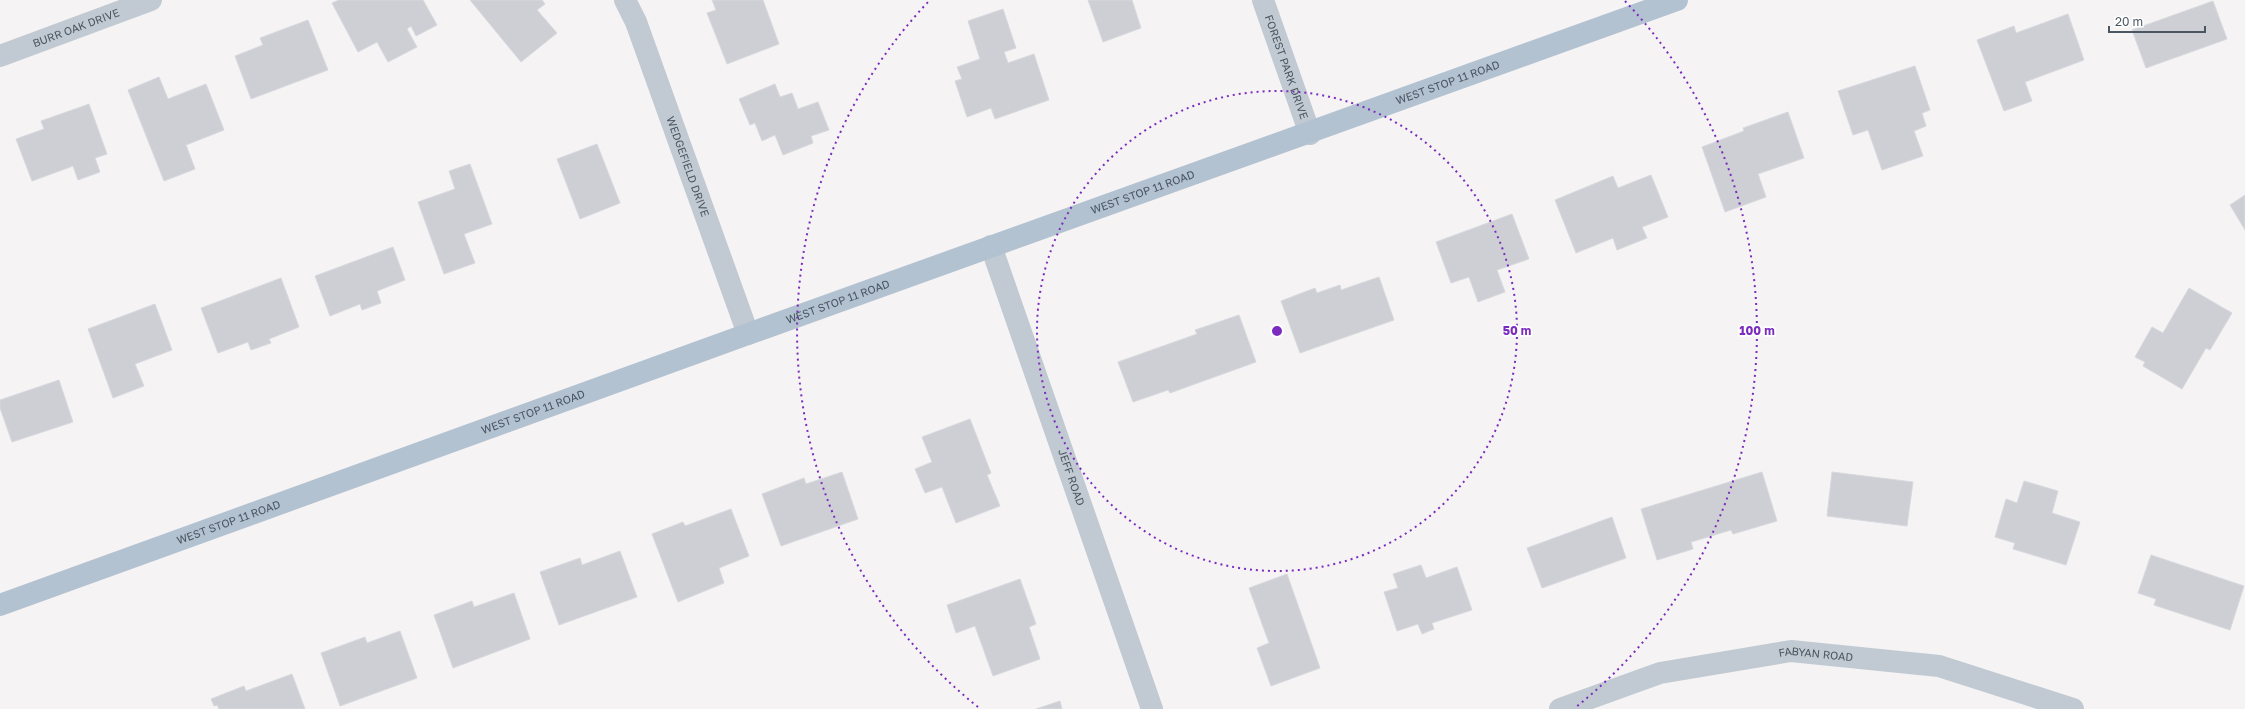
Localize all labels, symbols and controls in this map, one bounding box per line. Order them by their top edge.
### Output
street label: BURR OAK DRIVE [31,5,121,49]
scale bar [2109,8,2205,34]
street label: FOREST PARK DRIVE [1263,13,1311,121]
text: 20 m [2115,14,2143,29]
street label: WEST STOP 11 ROAD [1394,57,1501,107]
street label: WEDGEFIELD DRIVE [664,114,712,218]
street label: WEST STOP 11 ROAD [1089,167,1196,216]
street label: WEST STOP 11 ROAD [784,277,892,326]
text: 50 m [1503,323,1531,338]
text: 100 m [1739,323,1775,338]
centre of rings [1270,324,1284,338]
street label: WEST STOP 11 ROAD [479,387,587,436]
street label: JEFF ROAD [1056,447,1088,508]
street label: WEST STOP 11 ROAD [175,497,282,546]
street label: FABYAN ROAD [1777,644,1854,663]

